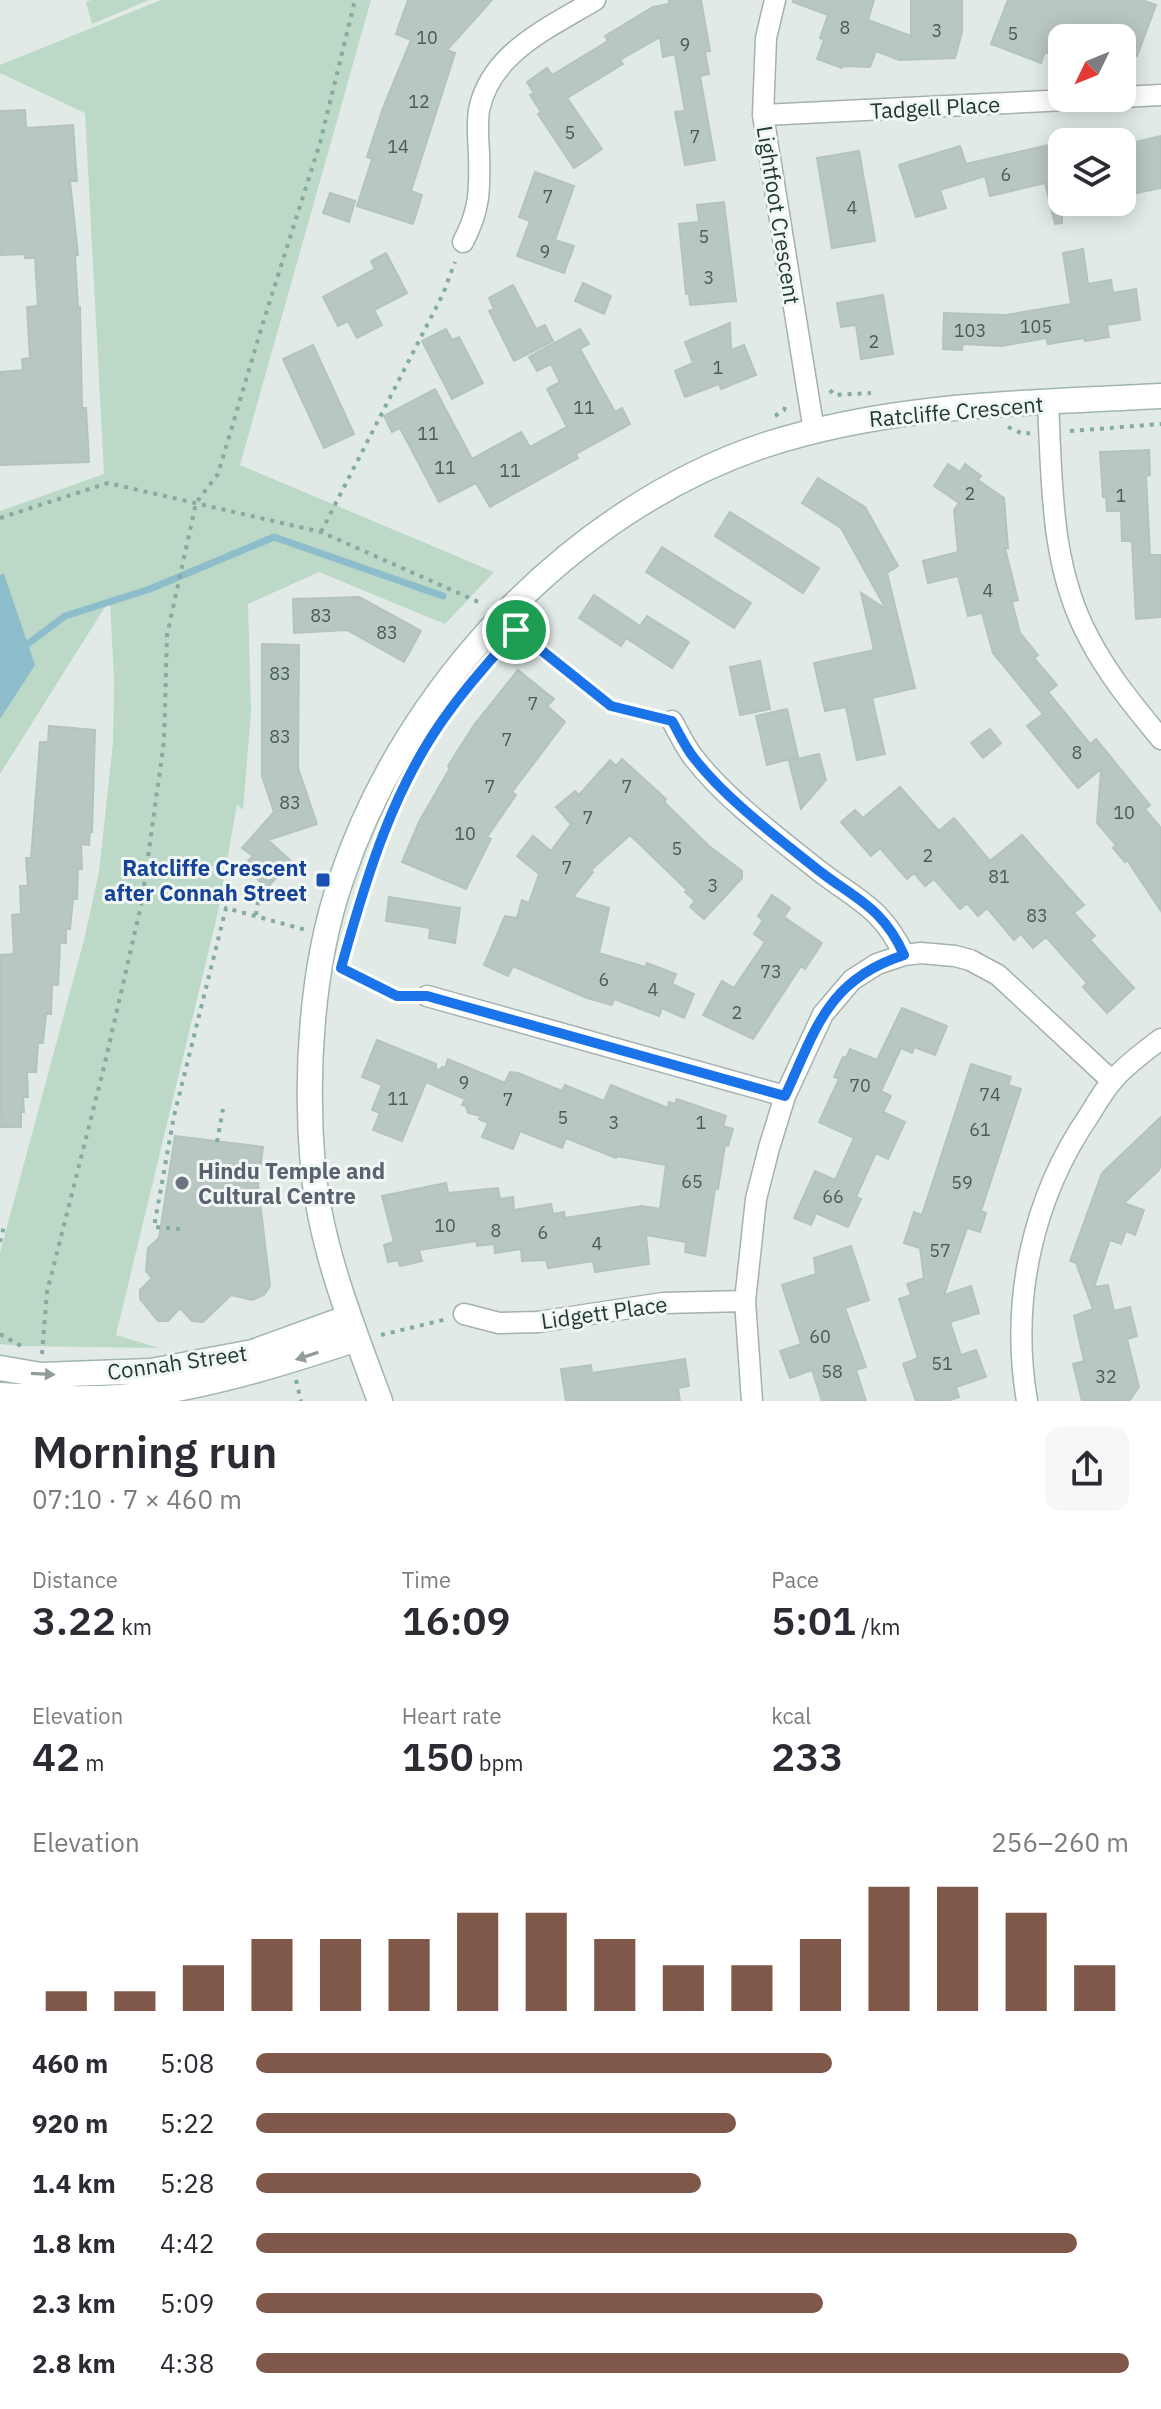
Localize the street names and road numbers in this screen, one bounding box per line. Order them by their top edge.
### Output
street label: Tadgell Place [869,89,1001,125]
street label: Lightfoot Crescent [751,124,807,306]
street label: Ratcliffe Crescent [868,389,1044,433]
street label: Lidgett Place [539,1289,669,1335]
street label: Connah Street [105,1338,249,1386]

